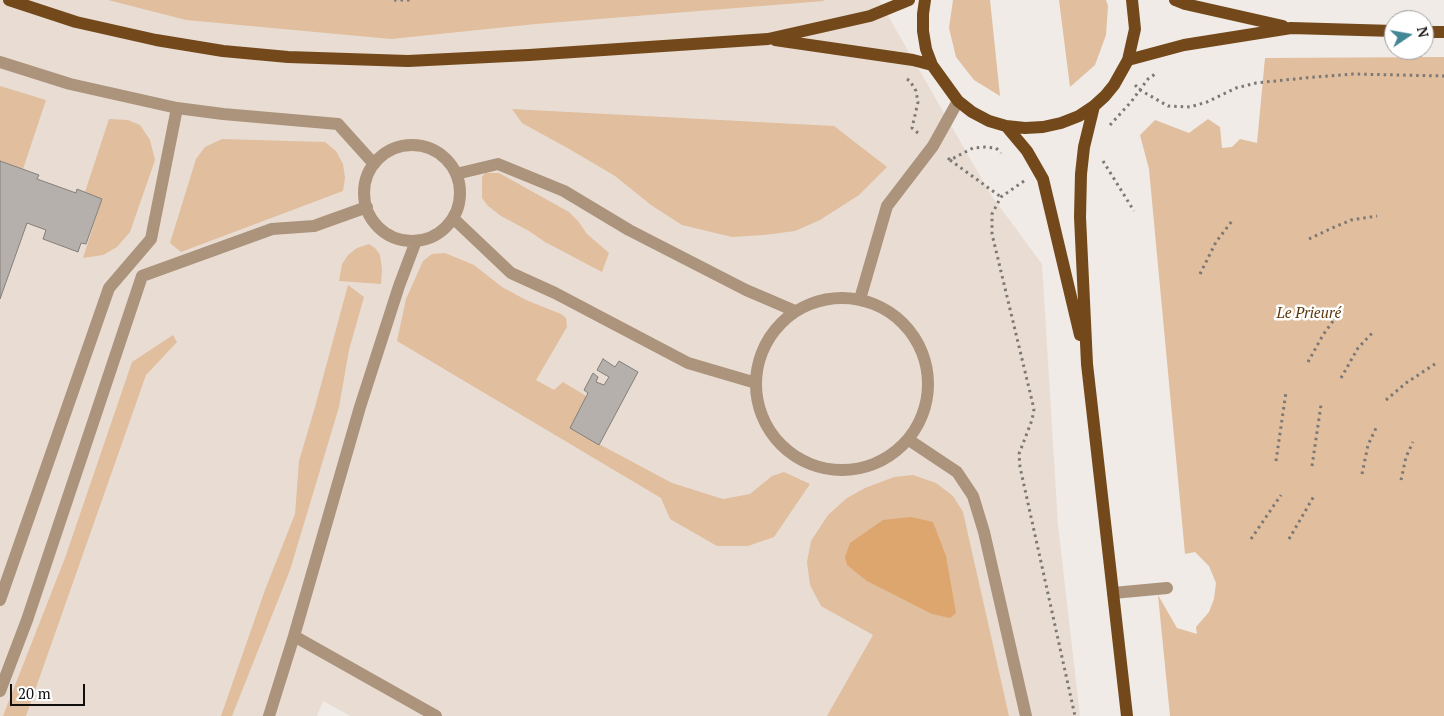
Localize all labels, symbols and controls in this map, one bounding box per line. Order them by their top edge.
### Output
north arrow [1384,10,1434,60]
text: N [1413,25,1434,39]
park label: Le Prieuré [1277,305,1341,323]
scale bar [12,674,88,706]
text: 20 m [18,683,51,703]

